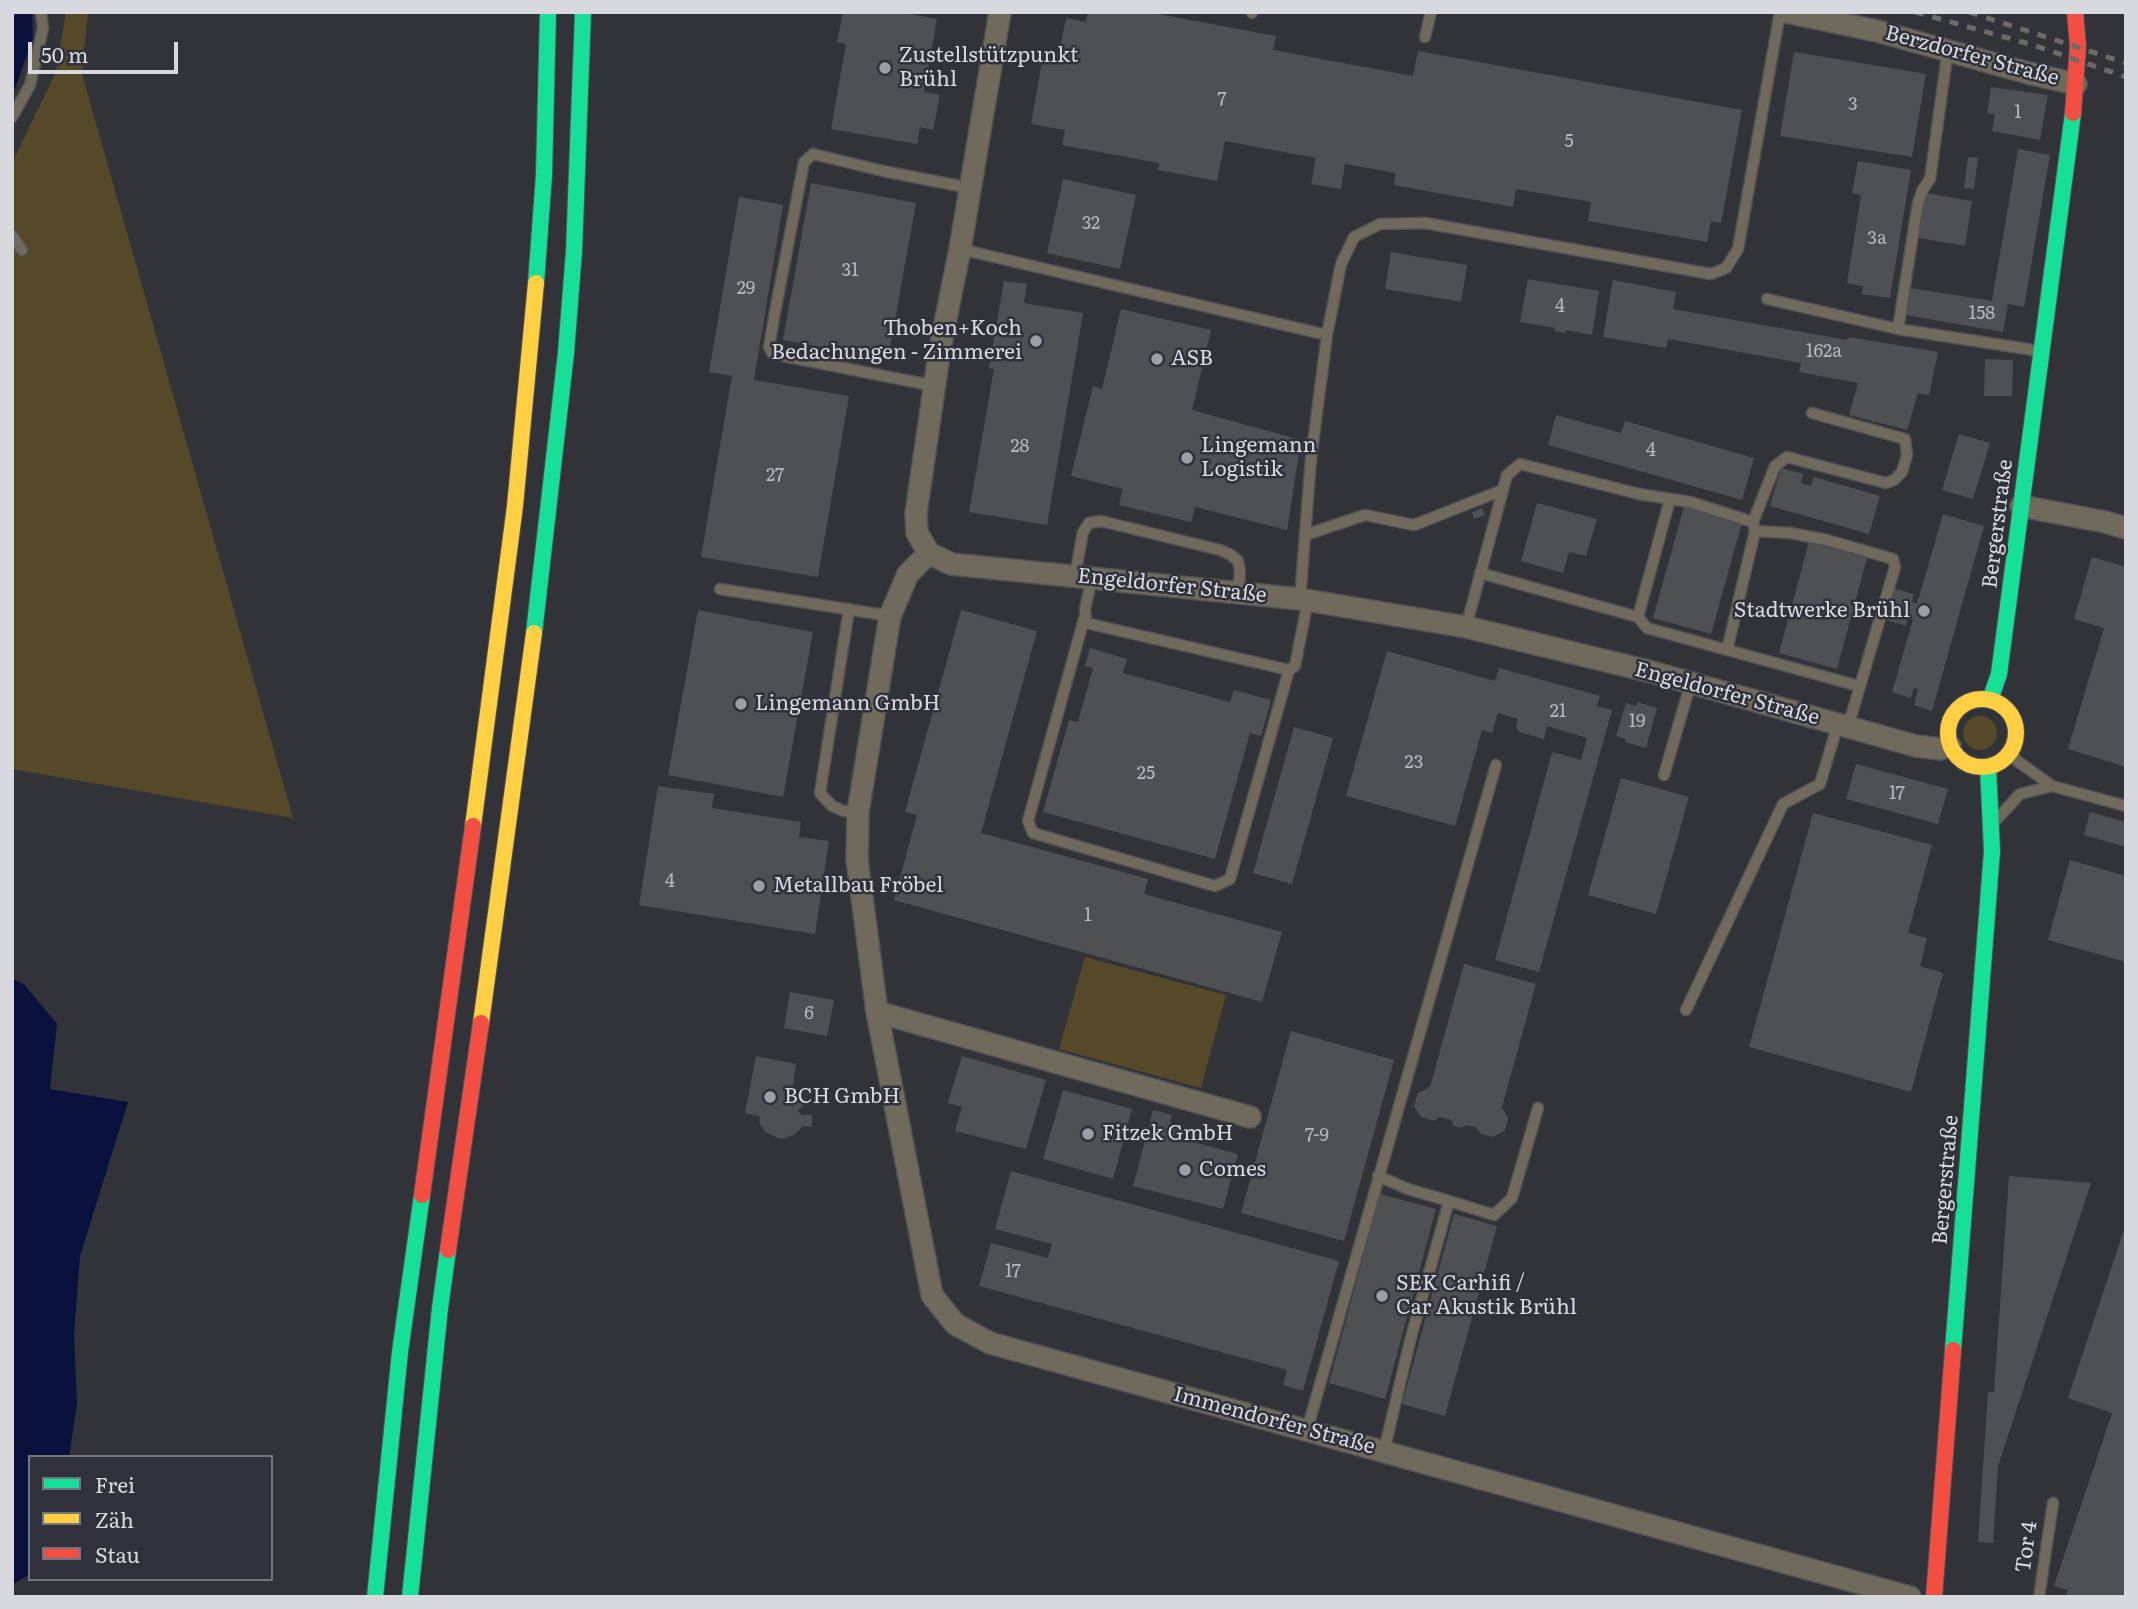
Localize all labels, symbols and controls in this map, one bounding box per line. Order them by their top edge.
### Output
street label: Berzdorfer Straße [1882,21,2062,91]
scale bar [32,28,182,72]
text: 50 m [41,38,88,69]
place label: Zustellstützpunkt Brühl [899,43,1078,93]
marker: Zustellstützpunkt Brühl [877,60,893,76]
house number: 7 [1217,89,1227,111]
house number: 3 [1848,94,1858,116]
house number: 1 [2014,102,2022,124]
house number: 5 [1564,131,1574,153]
house number: 32 [1082,213,1100,235]
house number: 3a [1867,228,1887,250]
house number: 31 [841,260,859,282]
house number: 29 [737,278,755,300]
house number: 4 [1555,296,1565,318]
house number: 158 [1969,303,1995,325]
place label: Thoben+Koch Bedachungen - Zimmerei [771,316,1022,366]
marker: Thoben+Koch Bedachungen - Zimmerei [1028,333,1044,349]
house number: 162a [1806,341,1842,363]
place label: ASB [1171,346,1213,372]
marker: ASB [1149,351,1165,367]
place label: Lingemann Logistik [1201,433,1316,483]
house number: 28 [1010,436,1030,458]
house number: 4 [1646,440,1656,462]
marker: Lingemann Logistik [1179,450,1195,466]
street label: Bergerstraße [1978,458,2018,590]
house number: 27 [766,465,784,487]
street label: Engeldorfer Straße [1076,564,1268,608]
place label: Stadtwerke Brühl [1734,598,1910,624]
marker: Stadtwerke Brühl [1916,603,1932,619]
street label: Engeldorfer Straße [1632,657,1822,731]
place label: Lingemann GmbH [755,691,940,717]
marker: Lingemann GmbH [733,696,749,712]
house number: 21 [1550,701,1566,723]
house number: 19 [1629,711,1645,733]
house number: 23 [1405,752,1423,774]
house number: 25 [1137,763,1155,785]
house number: 17 [1889,783,1905,805]
house number: 4 [665,871,675,893]
place label: Metallbau Fröbel [773,873,943,899]
marker: Metallbau Fröbel [751,878,767,894]
house number: 1 [1084,905,1092,927]
house number: 6 [804,1003,814,1025]
place label: BCH GmbH [784,1084,900,1110]
marker: BCH GmbH [762,1089,778,1105]
street label: Bergerstraße [1928,1114,1964,1246]
place label: Fitzek GmbH [1102,1121,1233,1147]
house number: 7-9 [1305,1125,1329,1147]
marker: Fitzek GmbH [1080,1126,1096,1142]
place label: Comes [1199,1157,1266,1183]
marker: Comes [1177,1162,1193,1178]
house number: 17 [1005,1261,1021,1283]
place label: SEK Carhifi / Car Akustik Brühl [1396,1271,1577,1321]
marker: SEK Carhifi / Car Akustik Brühl [1374,1288,1390,1304]
street label: Immendorfer Straße [1170,1382,1378,1460]
legend [28,1455,273,1581]
text: Frei [95,1468,135,1499]
text: Zäh [95,1503,134,1534]
street label: Tor 4 [2011,1520,2043,1574]
text: Stau [95,1538,140,1569]

